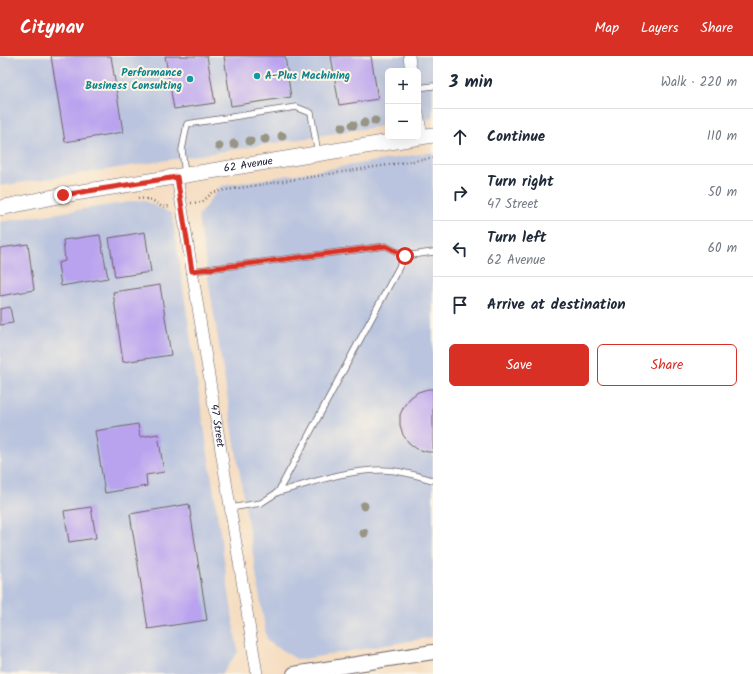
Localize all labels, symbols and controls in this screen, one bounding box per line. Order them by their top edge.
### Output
text: Citynav [20,13,83,43]
text: Map [595,17,619,39]
text: Layers [641,17,679,39]
text: Share [701,17,733,39]
place label: Performance Business Consulting [85,64,183,95]
place label: A-Plus Machining [265,67,350,85]
map controls [385,68,421,140]
button: + [385,68,421,104]
text: 3 min [449,69,493,96]
marker: A-Plus Machining [252,71,262,81]
text: Walk · 220 m [661,72,737,93]
marker: Performance Business Consulting [185,74,195,84]
button: − [385,104,421,140]
text: Continue [487,125,545,149]
icon: ahead [449,126,471,148]
text: 110 m [707,126,737,147]
street label: 62 Avenue [222,152,274,178]
text: Turn right [487,170,554,194]
icon: right [449,182,471,204]
text: 50 m [708,182,737,203]
route end [54,186,72,204]
text: 47 Street [487,194,538,215]
text: Turn left [487,226,547,250]
icon: left [449,238,471,260]
text: 60 m [708,238,737,259]
route start [396,247,414,265]
text: 62 Avenue [487,250,545,271]
text: Arrive at destination [487,293,626,317]
icon: arrive [449,294,471,316]
button: Save [449,344,589,386]
button: Share [597,344,737,386]
street label: 47 Street [205,403,230,449]

